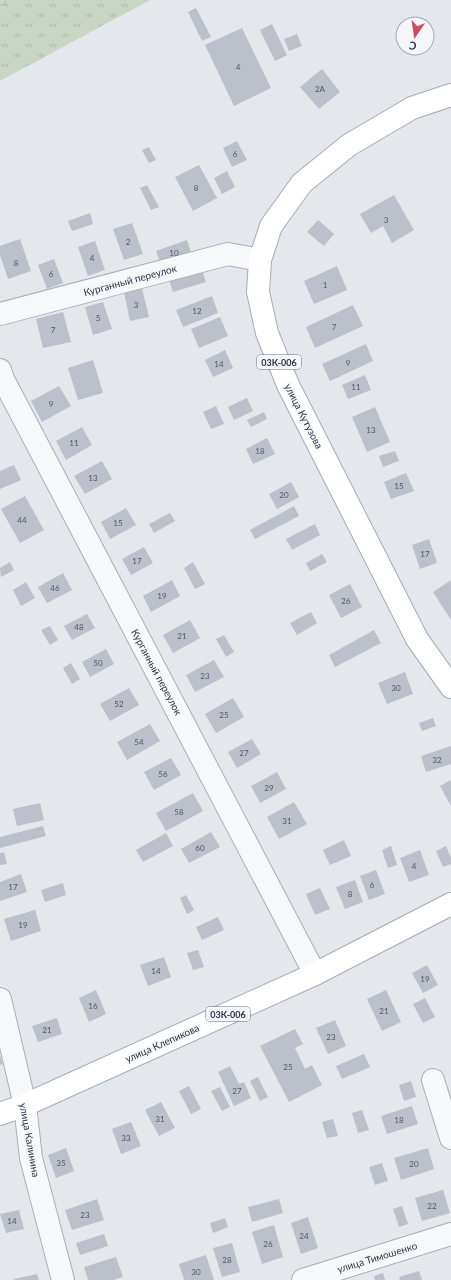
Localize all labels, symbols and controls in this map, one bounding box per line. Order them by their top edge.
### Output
north arrow [395,16,435,56]
text: С [407,39,418,53]
house number: 4 [236,62,241,72]
house number: 2А [315,84,326,94]
house number: 6 [233,149,238,159]
house number: 8 [194,183,199,193]
house number: 3 [384,215,389,225]
house number: 2 [126,237,131,247]
house number: 10 [169,248,179,258]
house number: 4 [90,253,95,263]
house number: 8 [14,258,19,268]
street label: Курганный переулок [82,262,179,298]
house number: 6 [49,269,54,279]
house number: 1 [323,280,328,290]
house number: 3 [134,300,139,310]
house number: 12 [192,306,202,316]
house number: 5 [96,313,101,323]
house number: 7 [332,322,337,332]
house number: 7 [51,325,56,335]
road number: 03К-006 [257,355,301,369]
house number: 9 [346,358,351,368]
house number: 14 [214,359,224,369]
street label: улица Кутузова [282,381,326,451]
house number: 11 [351,382,361,392]
house number: 9 [49,399,54,409]
house number: 13 [366,425,376,435]
house number: 11 [69,438,79,448]
house number: 18 [255,446,265,456]
house number: 13 [88,473,98,483]
house number: 15 [394,481,404,491]
house number: 20 [279,490,289,500]
house number: 44 [17,515,27,525]
house number: 15 [113,518,123,528]
house number: 17 [420,549,430,559]
house number: 17 [132,556,142,566]
house number: 46 [50,583,60,593]
house number: 19 [157,591,167,601]
house number: 26 [341,596,351,606]
house number: 48 [74,622,84,632]
street label: Курганный переулок [129,627,185,718]
house number: 21 [177,631,187,641]
house number: 50 [93,658,103,668]
house number: 23 [200,671,210,681]
house number: 30 [391,683,401,693]
house number: 52 [114,699,124,709]
house number: 25 [219,710,229,720]
house number: 54 [134,737,144,747]
house number: 27 [239,748,249,758]
house number: 32 [432,755,442,765]
house number: 56 [158,769,168,779]
house number: 29 [264,783,274,793]
house number: 58 [174,807,184,817]
house number: 31 [282,816,292,826]
house number: 60 [195,843,205,853]
house number: 4 [412,861,417,871]
house number: 6 [370,880,375,890]
house number: 17 [8,882,18,892]
house number: 8 [348,889,353,899]
house number: 19 [18,920,28,930]
house number: 14 [151,966,161,976]
house number: 19 [420,974,430,984]
house number: 16 [88,1001,98,1011]
house number: 21 [379,1006,389,1016]
road number: 03К-006 [206,1007,250,1021]
street label: улица Клепикова [123,1021,201,1065]
house number: 21 [42,1025,52,1035]
house number: 23 [326,1032,336,1042]
house number: 25 [283,1062,293,1072]
house number: 27 [232,1086,242,1096]
street label: улица Калинина [18,1102,42,1178]
house number: 31 [155,1114,165,1124]
house number: 18 [394,1115,404,1125]
house number: 33 [121,1133,131,1143]
house number: 35 [56,1158,66,1168]
house number: 20 [409,1159,419,1169]
house number: 22 [427,1201,437,1211]
house number: 23 [80,1210,90,1220]
house number: 14 [7,1216,17,1226]
house number: 24 [299,1231,309,1241]
house number: 26 [263,1239,273,1249]
street label: улица Тимошенко [336,1239,419,1275]
house number: 28 [222,1255,232,1265]
house number: 30 [191,1267,201,1277]

